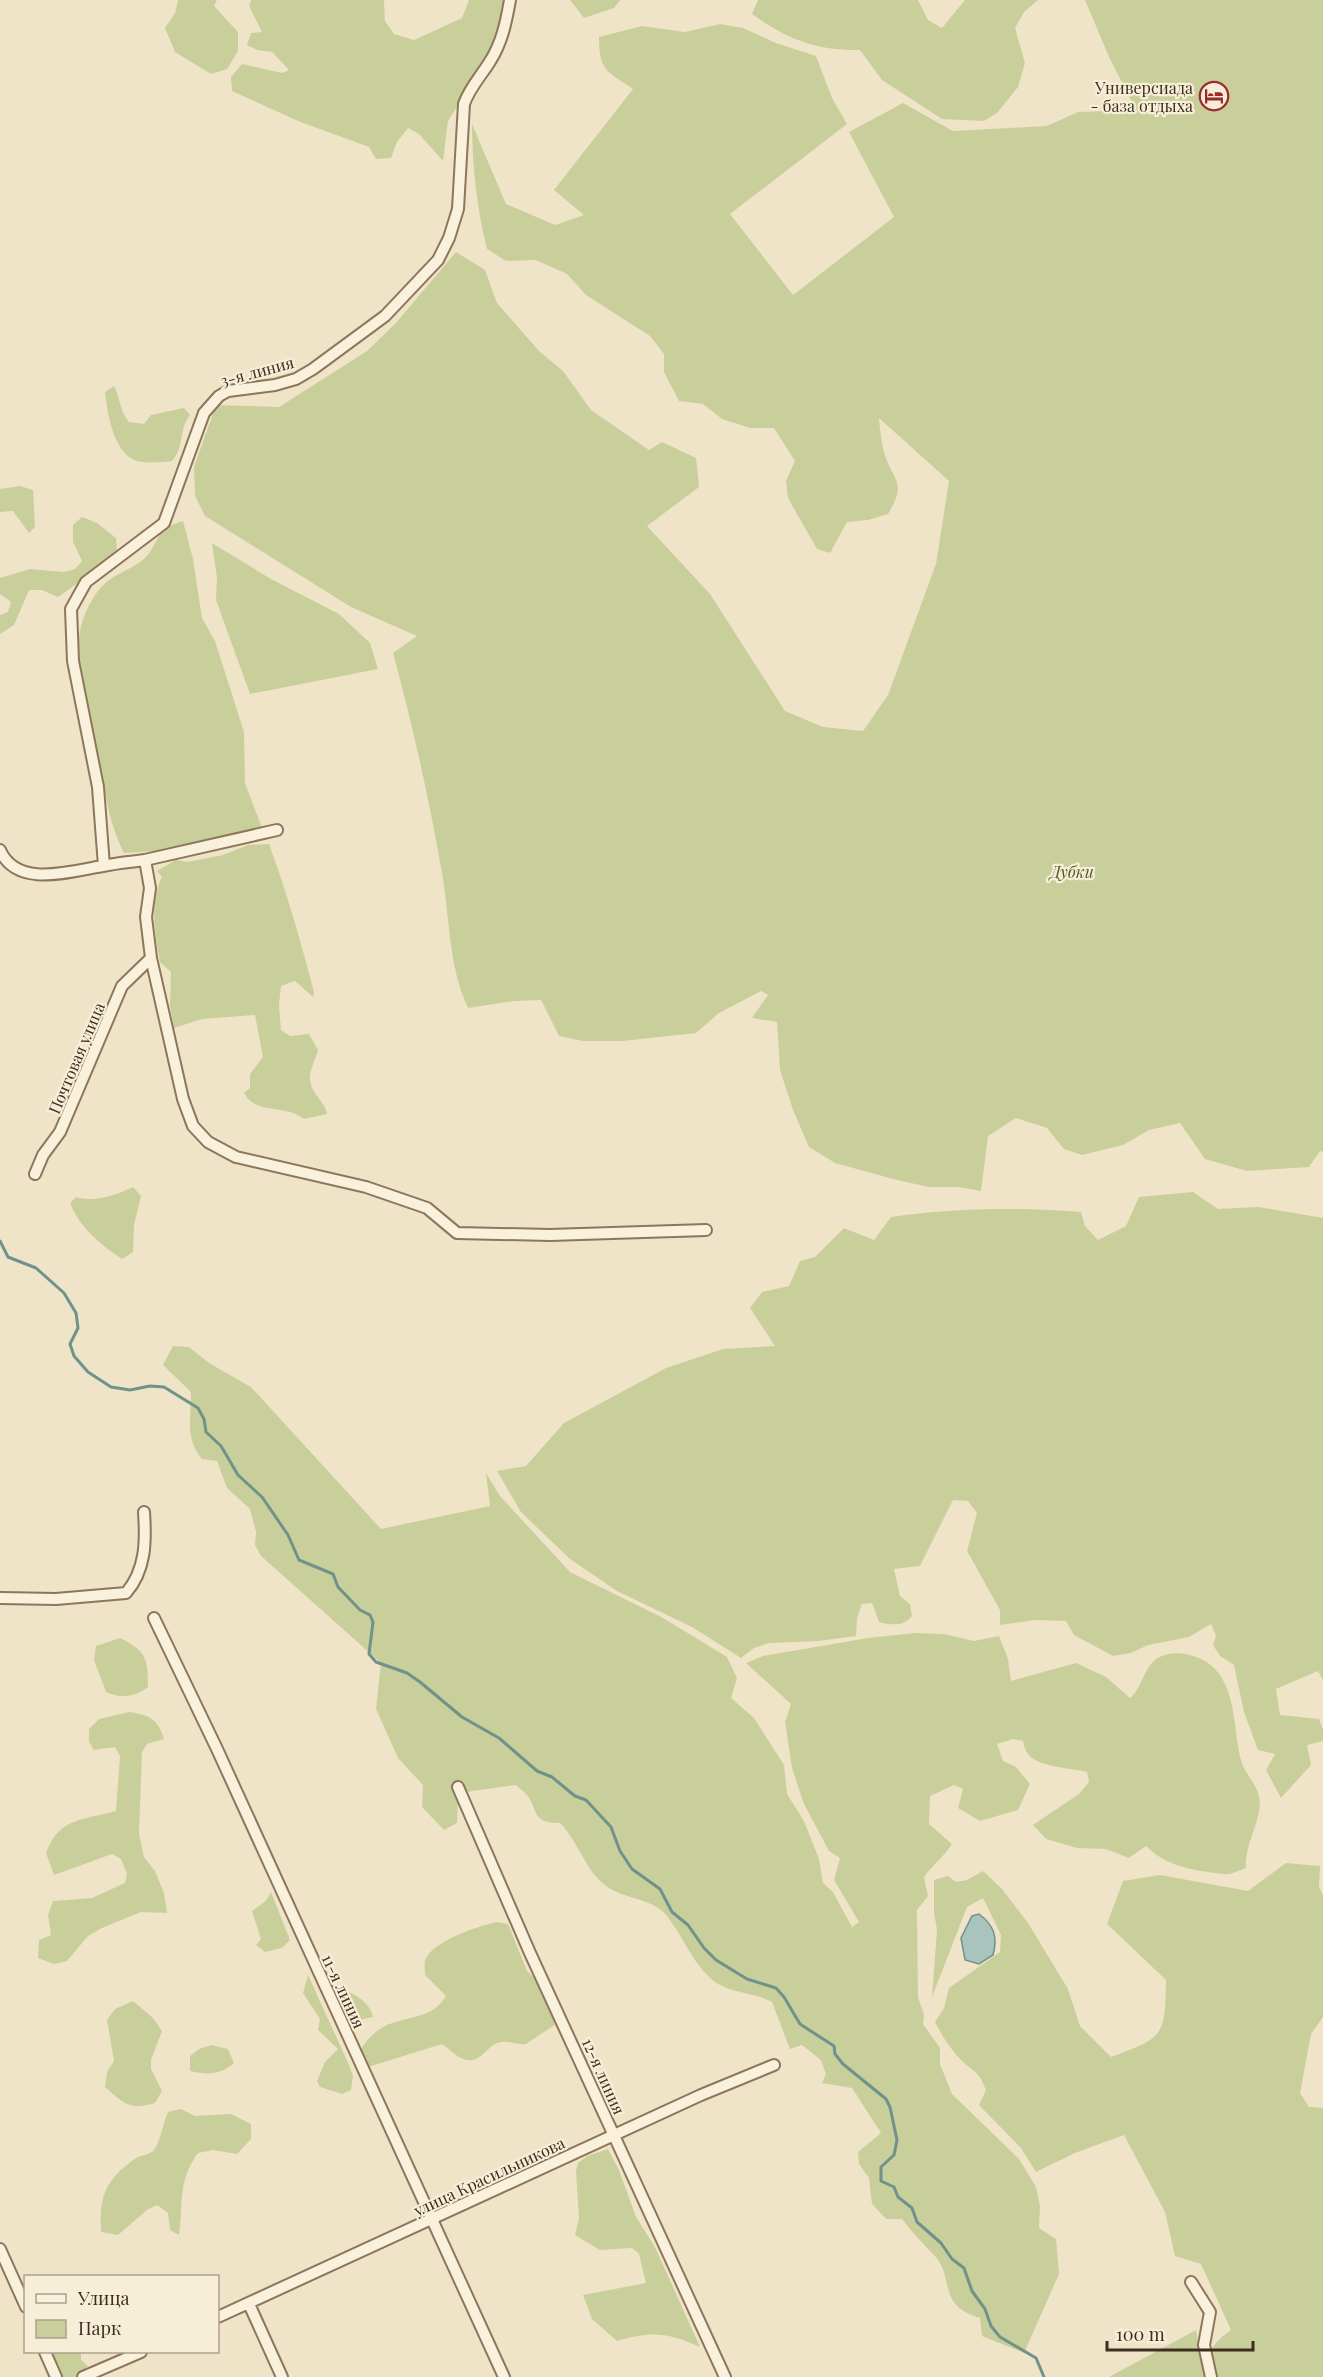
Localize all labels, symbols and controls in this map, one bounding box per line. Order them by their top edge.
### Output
place label: Универсиада - база отдыха [1091,77,1193,116]
hotel icon: Универсиада - база отдыха [1198,80,1230,112]
street label: 3-я линия [218,351,296,391]
park label: Дубки [1047,861,1094,882]
street label: Почтовая улица [43,999,109,1117]
street label: 11-я линия [318,1950,371,2032]
street label: 12-я линия [578,2034,630,2118]
street label: улица Красильникова [409,2132,568,2221]
legend [24,2275,219,2353]
text: Улица [77,2286,129,2310]
scale bar [1107,2314,1252,2352]
text: Парк [78,2316,121,2340]
text: 100 m [1116,2322,1165,2346]

